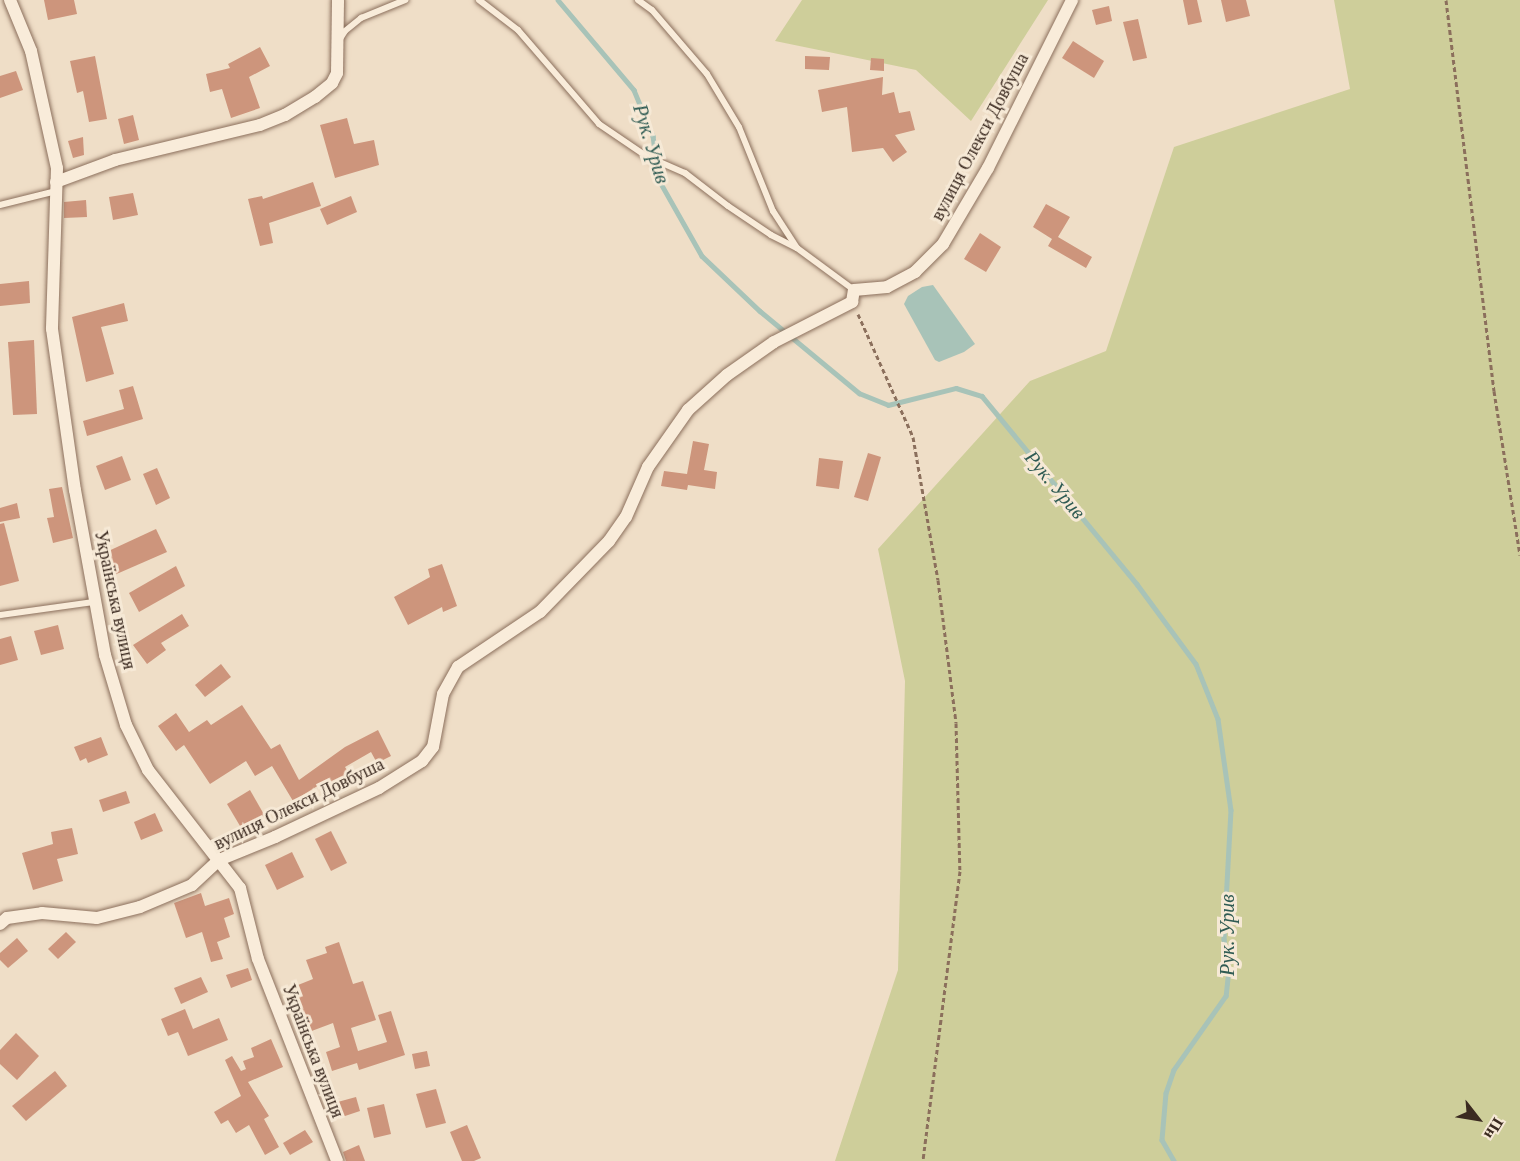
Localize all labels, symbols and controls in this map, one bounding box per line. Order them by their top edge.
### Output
street label: вулиця Олекси Довбуша [927,50,1033,224]
water label: Рук. Урив [628,101,674,187]
water label: Рук. Урив [1020,446,1090,524]
street label: Українська вулиця [90,529,140,671]
street label: вулиця Олекси Довбуша [211,753,387,855]
water label: Рук. Урив [1215,894,1239,976]
street label: Українська вулиця [278,981,348,1121]
north arrow [1448,1089,1508,1149]
text: Пн [1481,1115,1507,1142]

